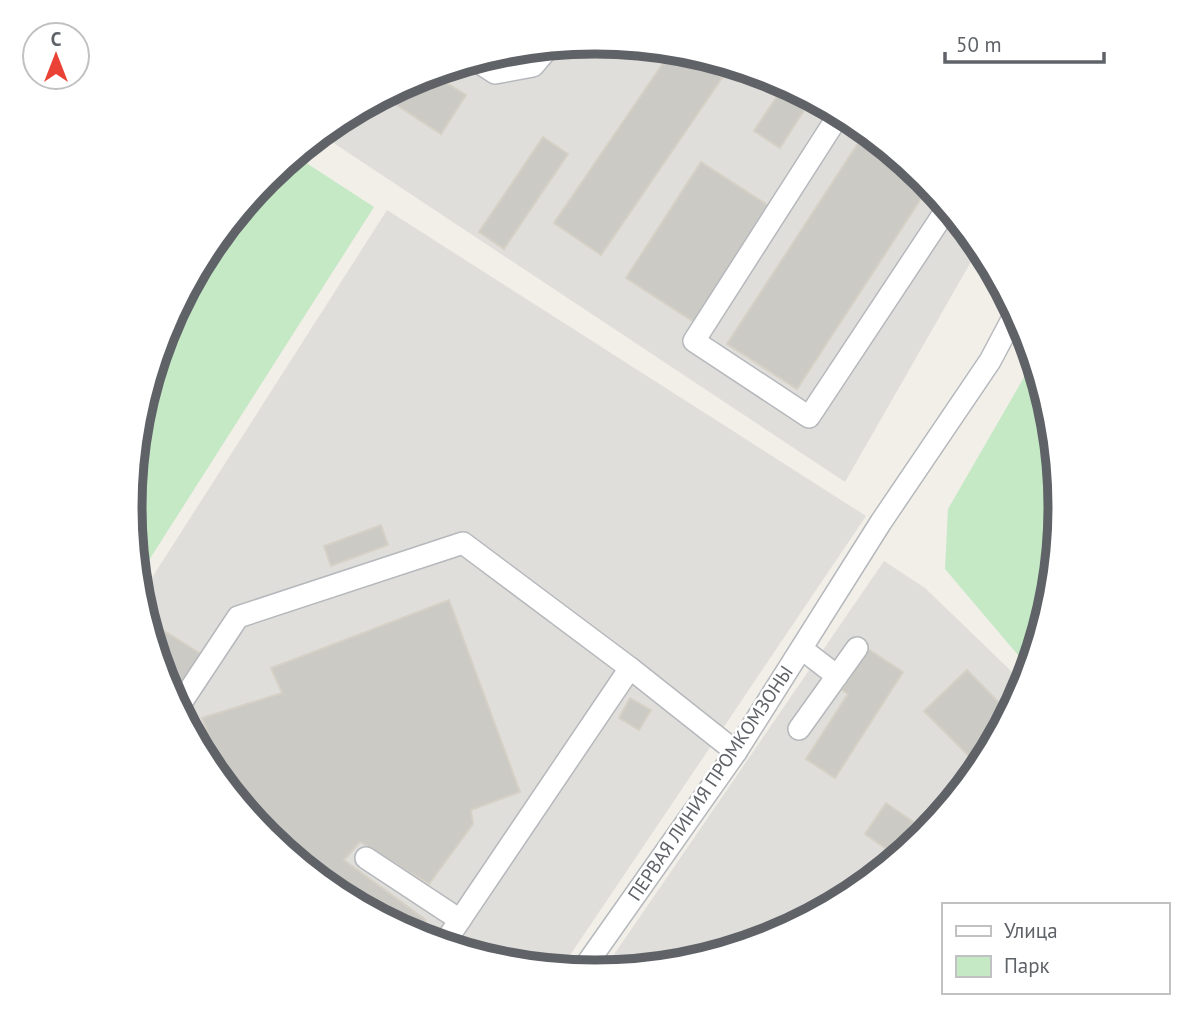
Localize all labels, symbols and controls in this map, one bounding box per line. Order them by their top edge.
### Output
north arrow [21,21,91,91]
scale bar [945,21,1104,65]
text: С [51,27,62,51]
text: 50 m [956,31,1002,58]
street label: ПЕРВАЯ ЛИНИЯ ПРОМКОМЗОНЫ [622,661,798,905]
legend [942,903,1169,994]
text: Улица [1004,917,1058,944]
text: Парк [1004,952,1050,979]

